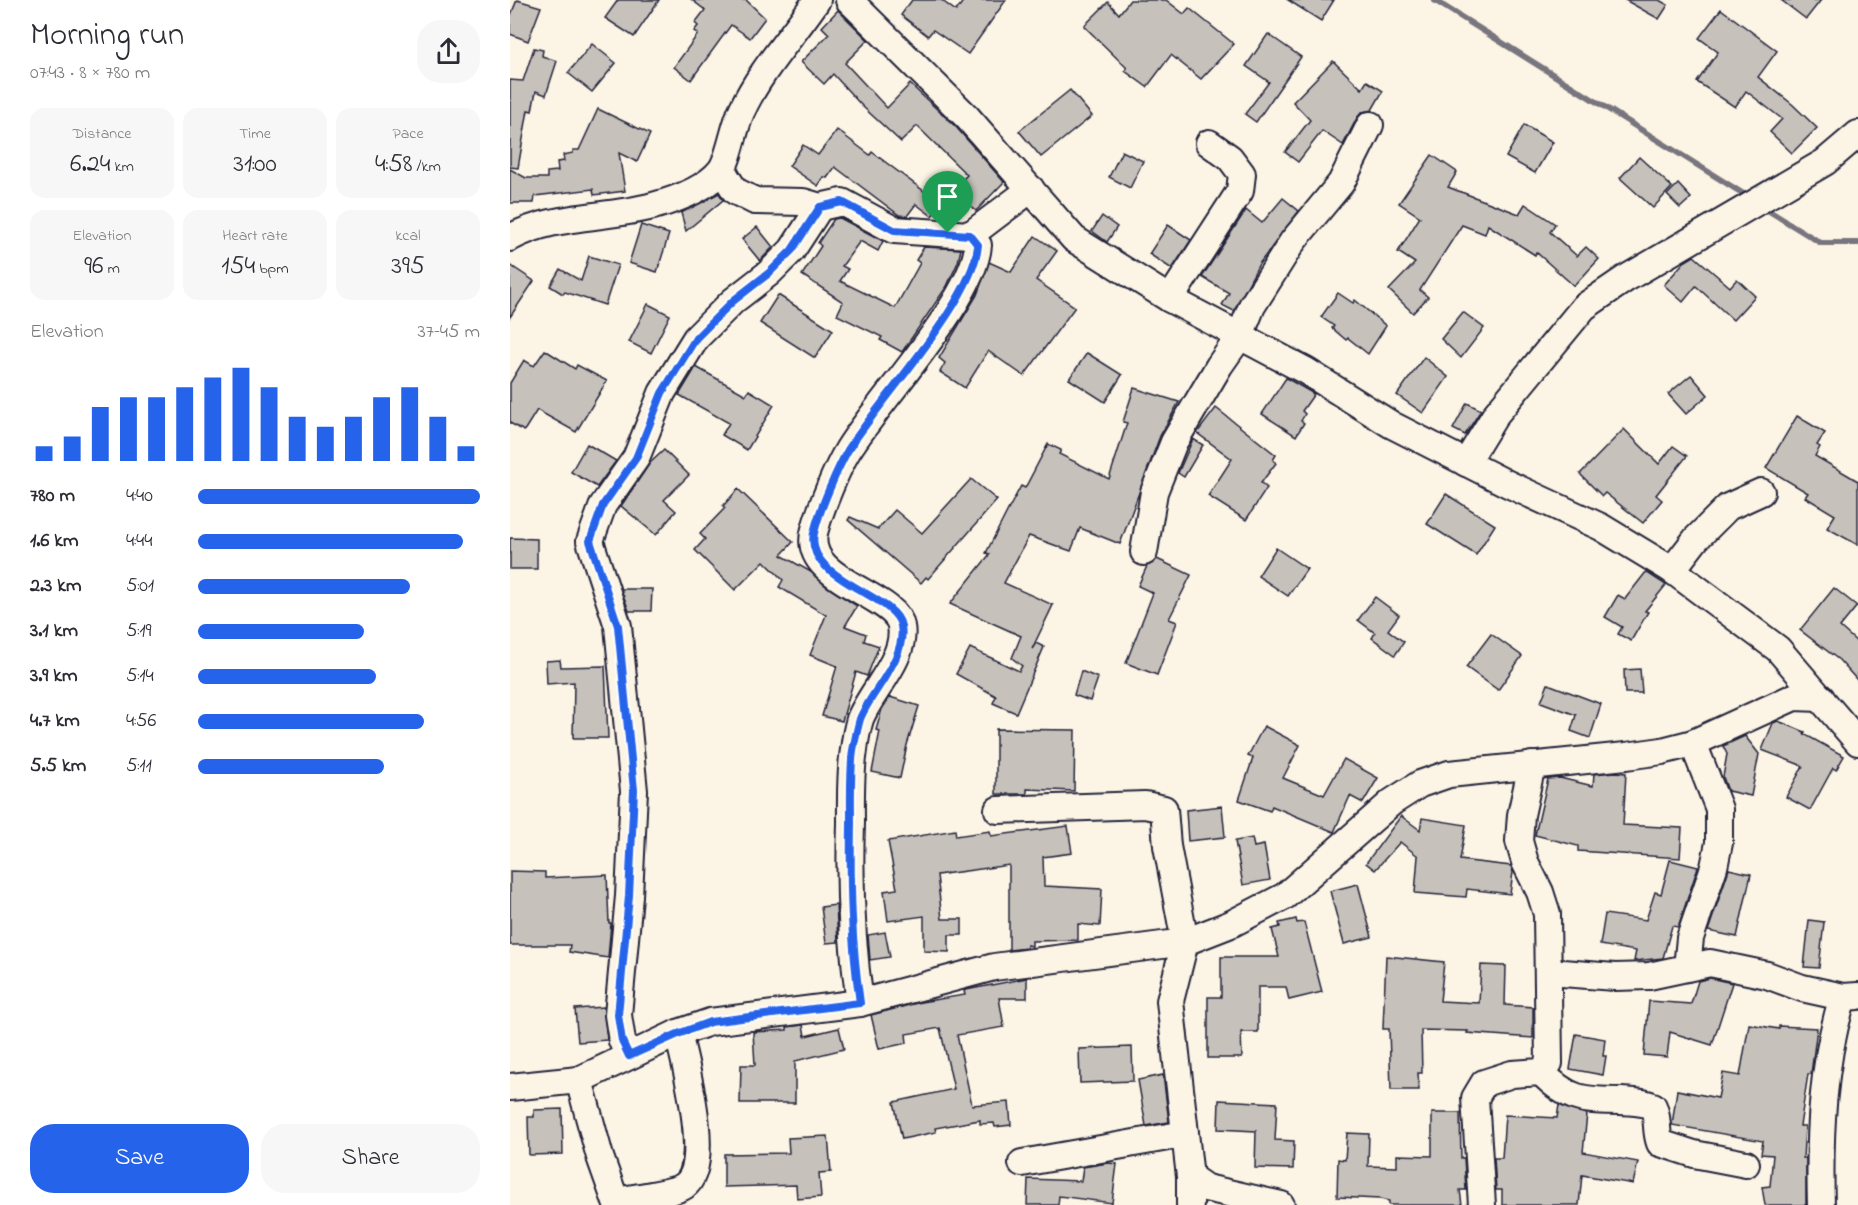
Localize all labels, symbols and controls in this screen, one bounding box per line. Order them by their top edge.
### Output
text: Morning run [30,12,184,60]
button: share [417,20,480,83]
text: 07:43 · 8 × 780 m [30,59,150,88]
text: Distance [73,122,131,146]
text: Time [239,122,271,146]
text: Pace [392,122,424,146]
text: 6.24 [70,146,110,184]
text: 31:00 [233,146,277,184]
text: 4:58 [375,146,413,184]
text: km [110,155,134,179]
text: /km [413,155,441,179]
pin [922,171,973,233]
icon: arrive [931,180,964,213]
text: Elevation [73,224,131,248]
text: Heart rate [222,224,288,248]
text: kcal [395,224,421,248]
text: 96 [84,248,103,286]
text: 154 [221,248,255,286]
text: 395 [391,248,425,286]
text: m [103,257,120,281]
text: bpm [255,257,289,281]
text: Elevation [30,318,104,347]
text: 37–45 m [418,318,480,347]
text: 780 m [30,482,75,511]
text: 4:40 [126,482,153,511]
text: 1.6 km [30,527,79,556]
text: 4:44 [126,527,152,556]
text: 2.3 km [30,572,82,601]
text: 5:01 [126,572,154,601]
text: 3.1 km [30,617,78,646]
text: 5:19 [126,617,152,646]
text: 3.9 km [30,662,78,691]
text: 5:14 [126,662,154,691]
text: 4.7 km [30,707,80,736]
text: 4:56 [126,707,156,736]
text: 5.5 km [30,752,86,781]
text: 5:11 [126,752,152,781]
button: Save [30,1124,249,1193]
button: Share [261,1124,480,1193]

